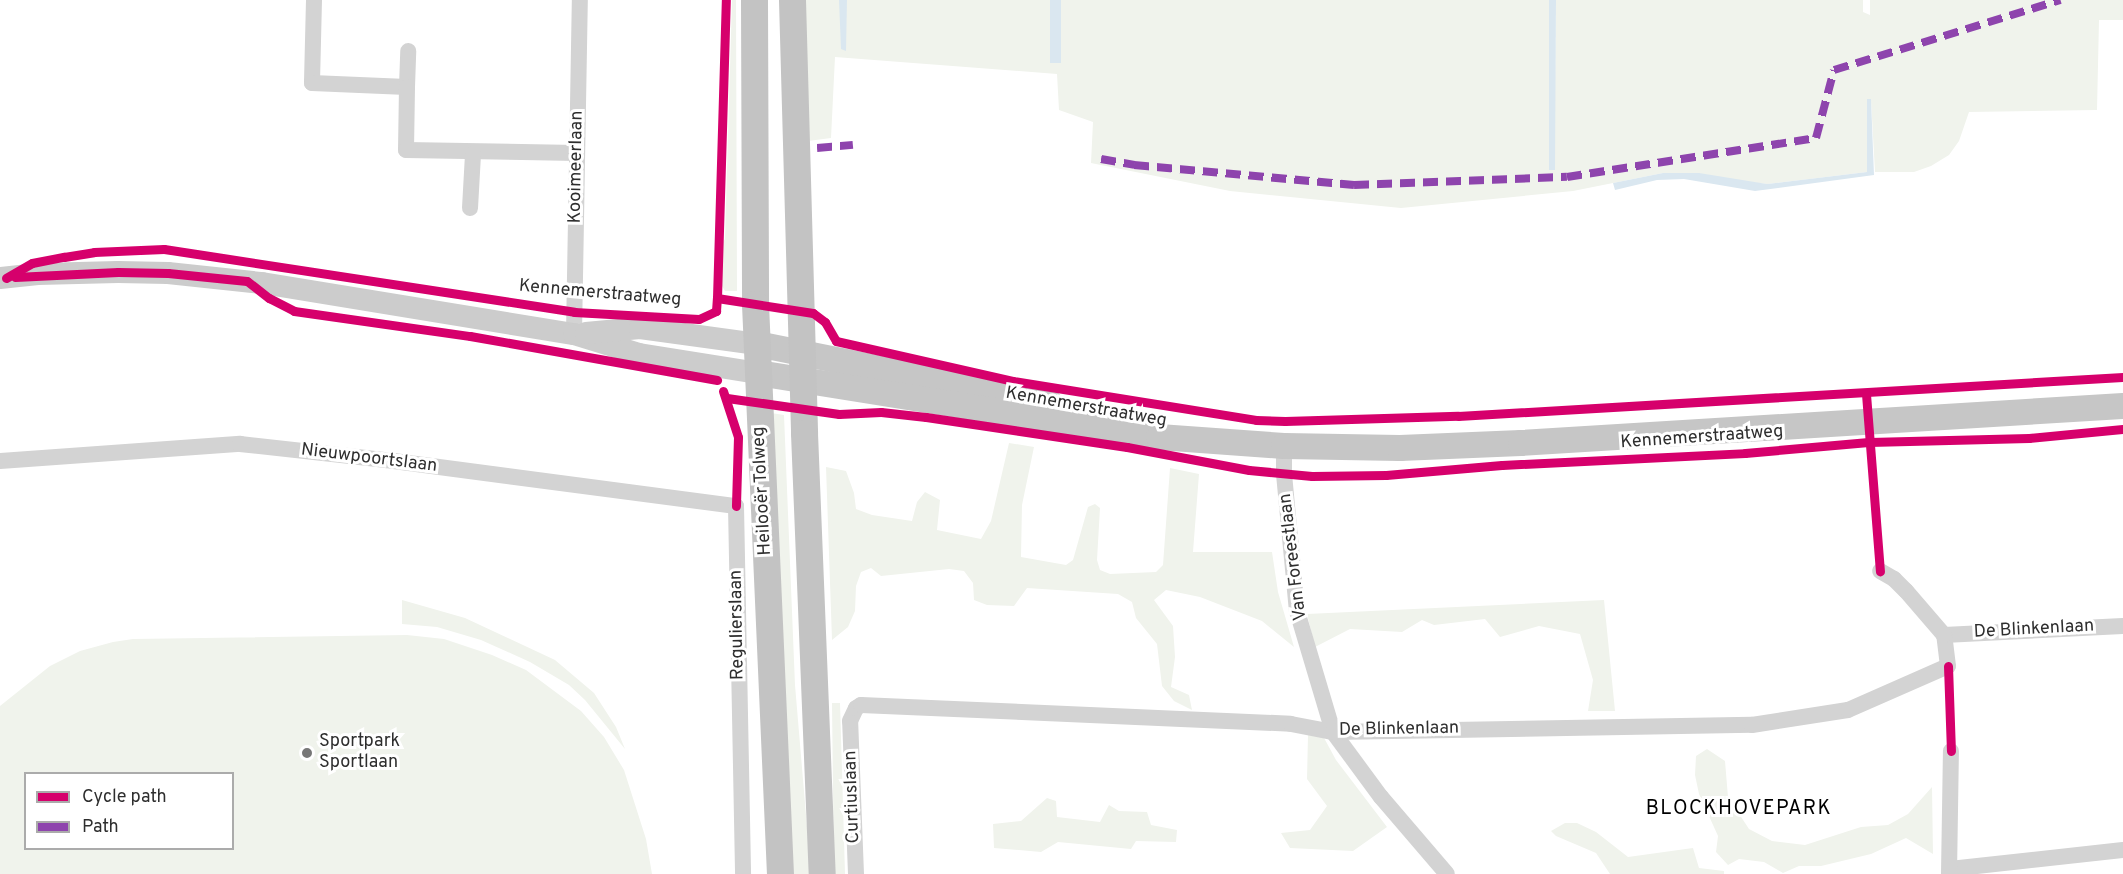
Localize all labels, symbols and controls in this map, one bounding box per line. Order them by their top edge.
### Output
street label: Kooimeerlaan [565,110,589,224]
street label: Kennemerstraatweg [518,276,682,312]
street label: Kennemerstraatweg [1004,383,1168,433]
street label: Kennemerstraatweg [1620,422,1784,454]
street label: Heilooër Tolweg [749,426,777,556]
street label: Nieuwpoortslaan [300,440,438,478]
street label: Van Foreestlaan [1275,492,1313,622]
street label: Regulierslaan [726,570,750,680]
street label: De Blinkenlaan [1973,616,2095,644]
street label: De Blinkenlaan [1339,718,1459,742]
place label: Sportpark Sportlaan [319,732,400,774]
marker: Sportpark Sportlaan [300,746,314,760]
street label: Curtiuslaan [841,750,865,844]
legend [24,772,234,850]
text: Cycle path [82,786,167,809]
district label: BLOCKHOVEPARK [1646,797,1832,821]
text: Path [82,816,119,839]

